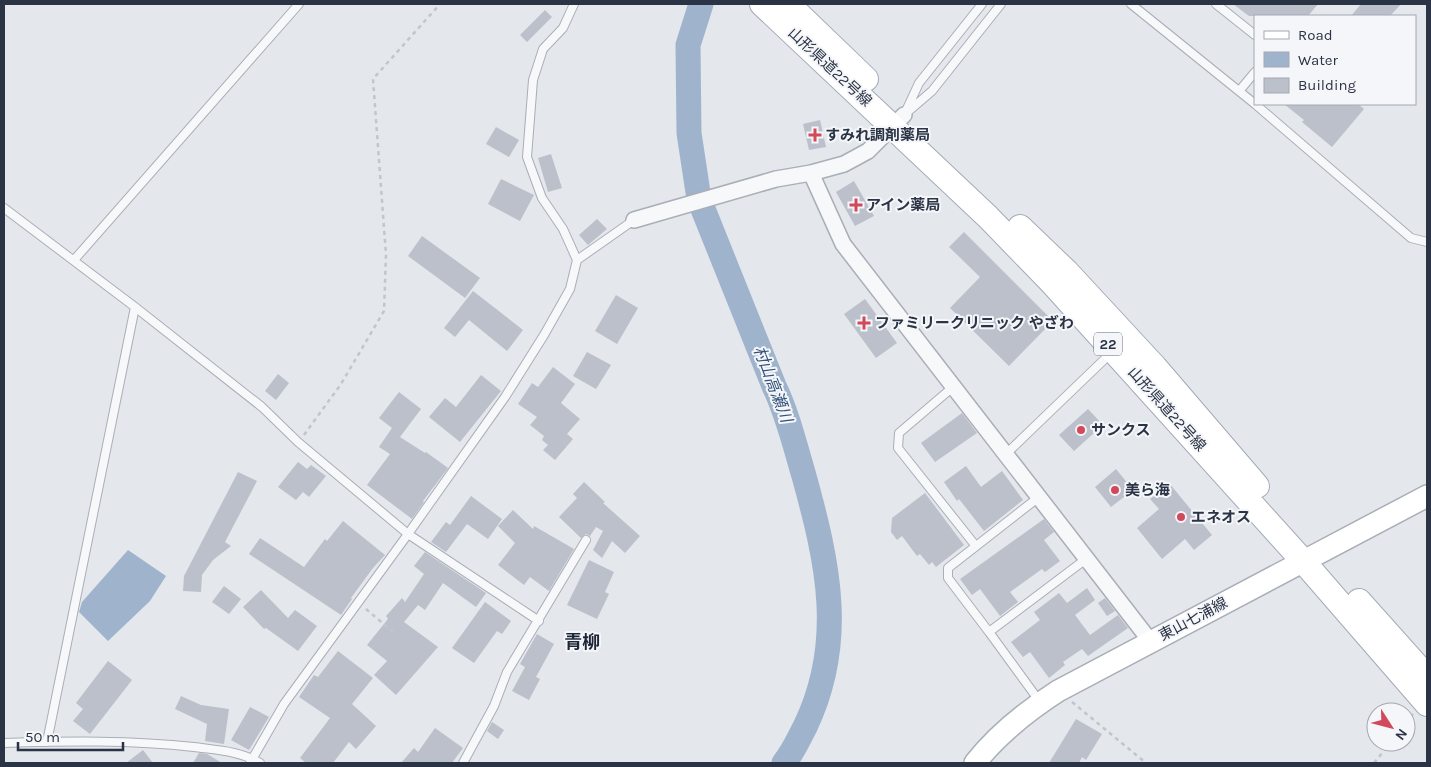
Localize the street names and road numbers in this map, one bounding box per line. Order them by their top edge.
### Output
street label: 山形県道22号線 [785,24,875,110]
road number: 22 [1094,332,1122,356]
street label: 山形県道22号線 [1124,363,1210,455]
street label: 東山七浦線 [1156,593,1230,645]

